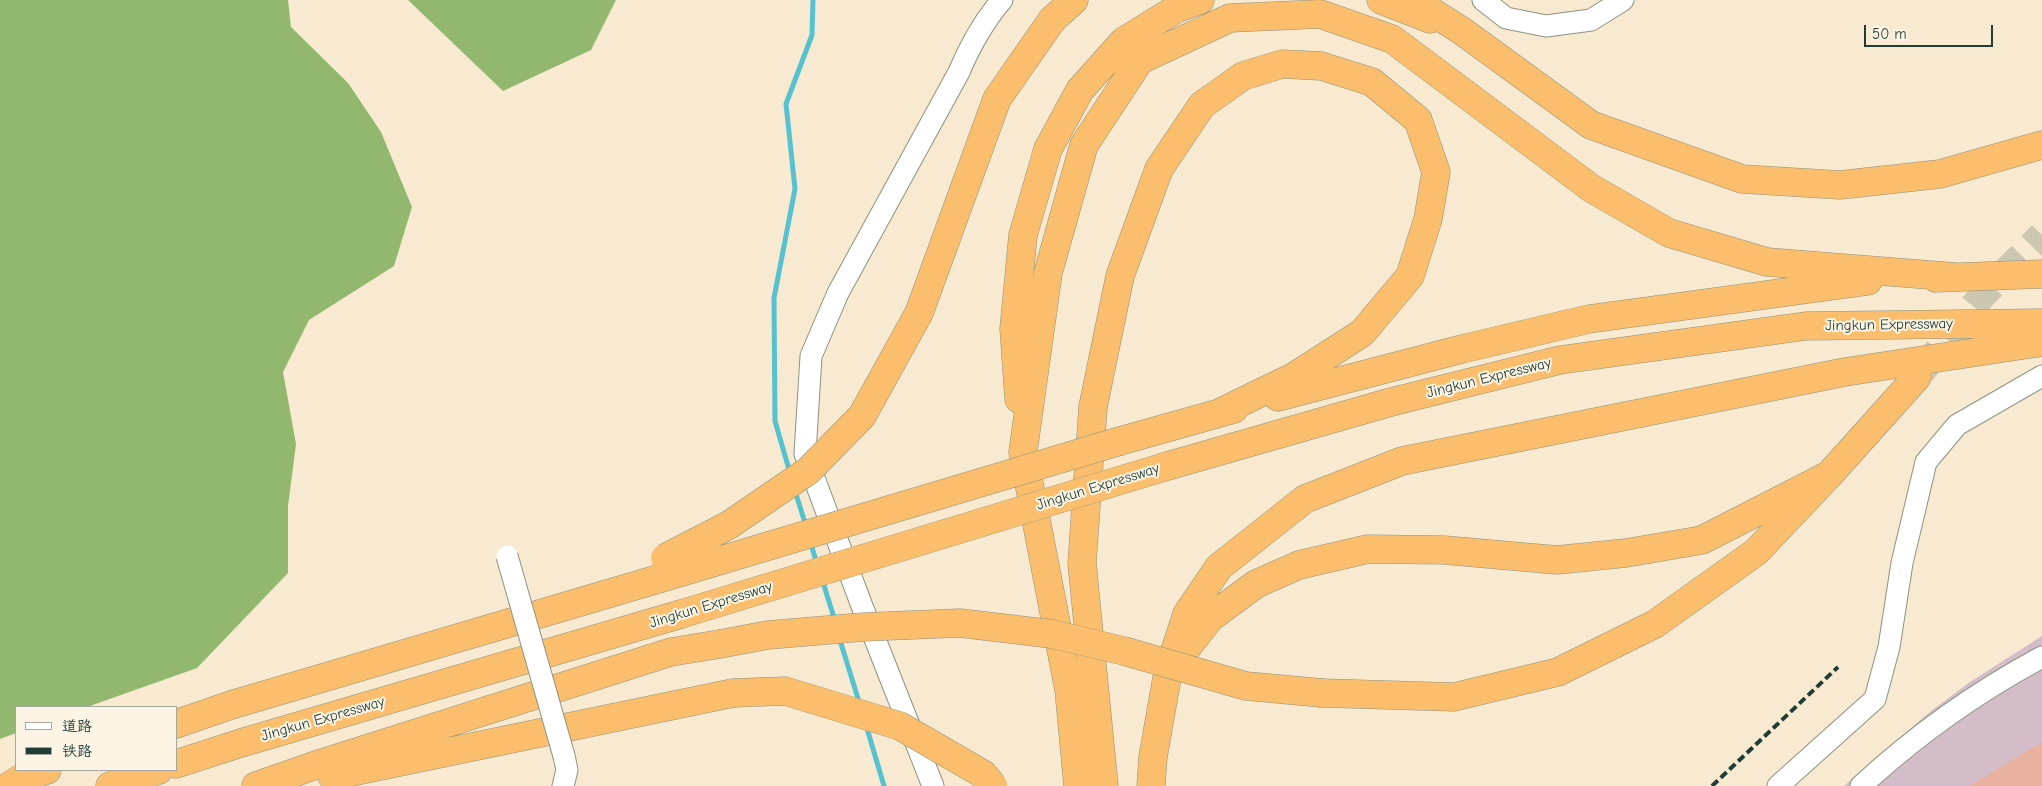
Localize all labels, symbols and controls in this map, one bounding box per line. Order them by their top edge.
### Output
scale bar [1867,15,1996,47]
text: 50 m [1872,25,1907,43]
street label: Jingkun Expressway [1825,315,1953,335]
street label: Jingkun Expressway [1425,354,1553,402]
street label: Jingkun Expressway [1034,460,1162,514]
street label: Jingkun Expressway [647,578,775,632]
street label: Jingkun Expressway [259,693,387,745]
legend [15,706,178,771]
text: 道路 [62,717,92,735]
text: 铁路 [62,742,92,760]

